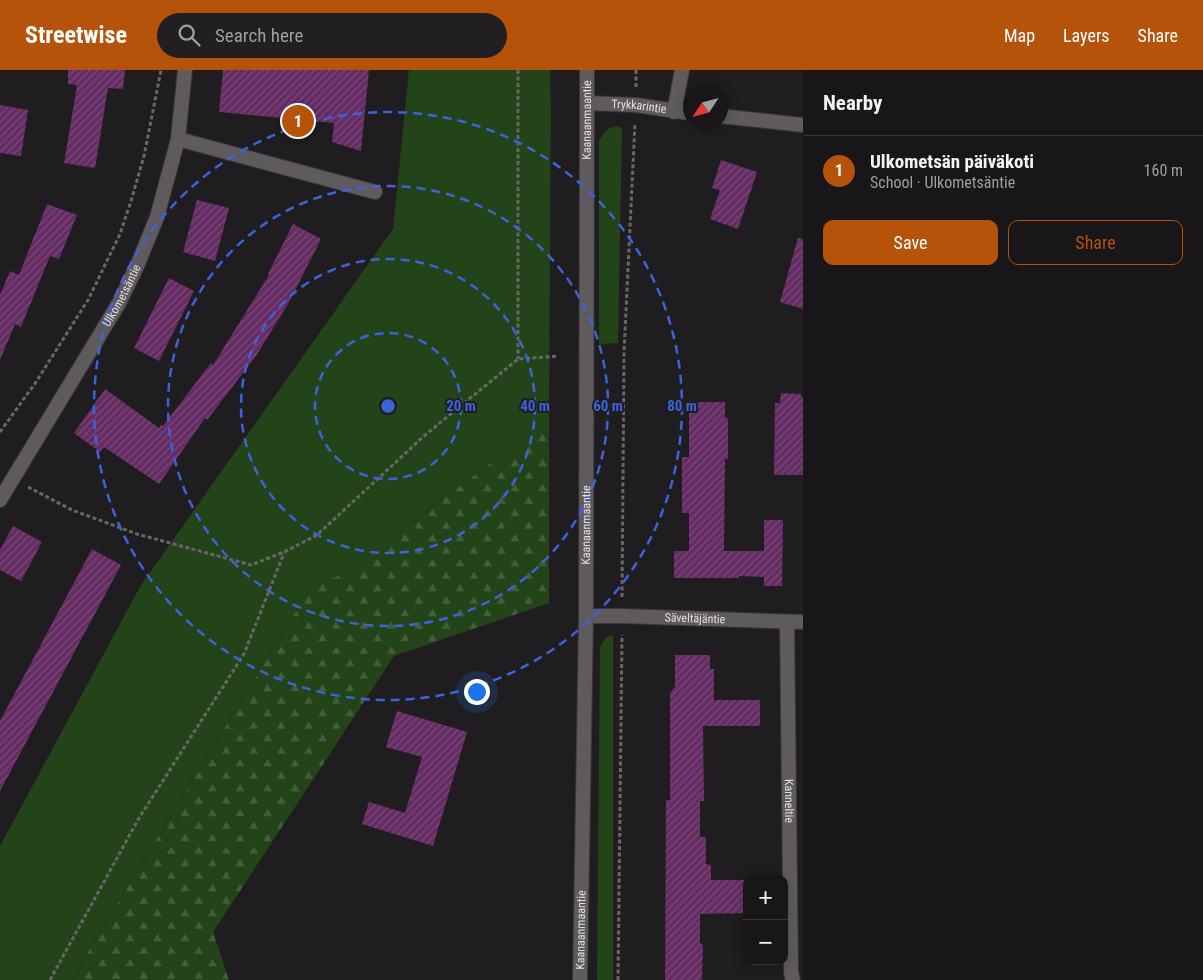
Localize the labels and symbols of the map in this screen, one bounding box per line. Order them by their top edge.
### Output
street label: Kaanaanmaantie [580,80,594,160]
north arrow [683,85,728,130]
street label: Trykkarintie [611,97,668,116]
pin: 1 [282,102,314,140]
street label: Ulkometsäntie [99,262,144,329]
centre of rings [379,397,397,415]
text: 20 m [446,397,476,415]
text: 40 m [520,397,550,415]
text: 60 m [593,397,623,415]
text: 80 m [667,397,697,415]
street label: Kaanaanmaantie [579,485,593,565]
street label: Säveltäjäntie [664,610,726,626]
your location [464,679,490,705]
street label: Kanneltie [782,779,796,824]
street label: Kaanaanmaantie [573,890,588,970]

